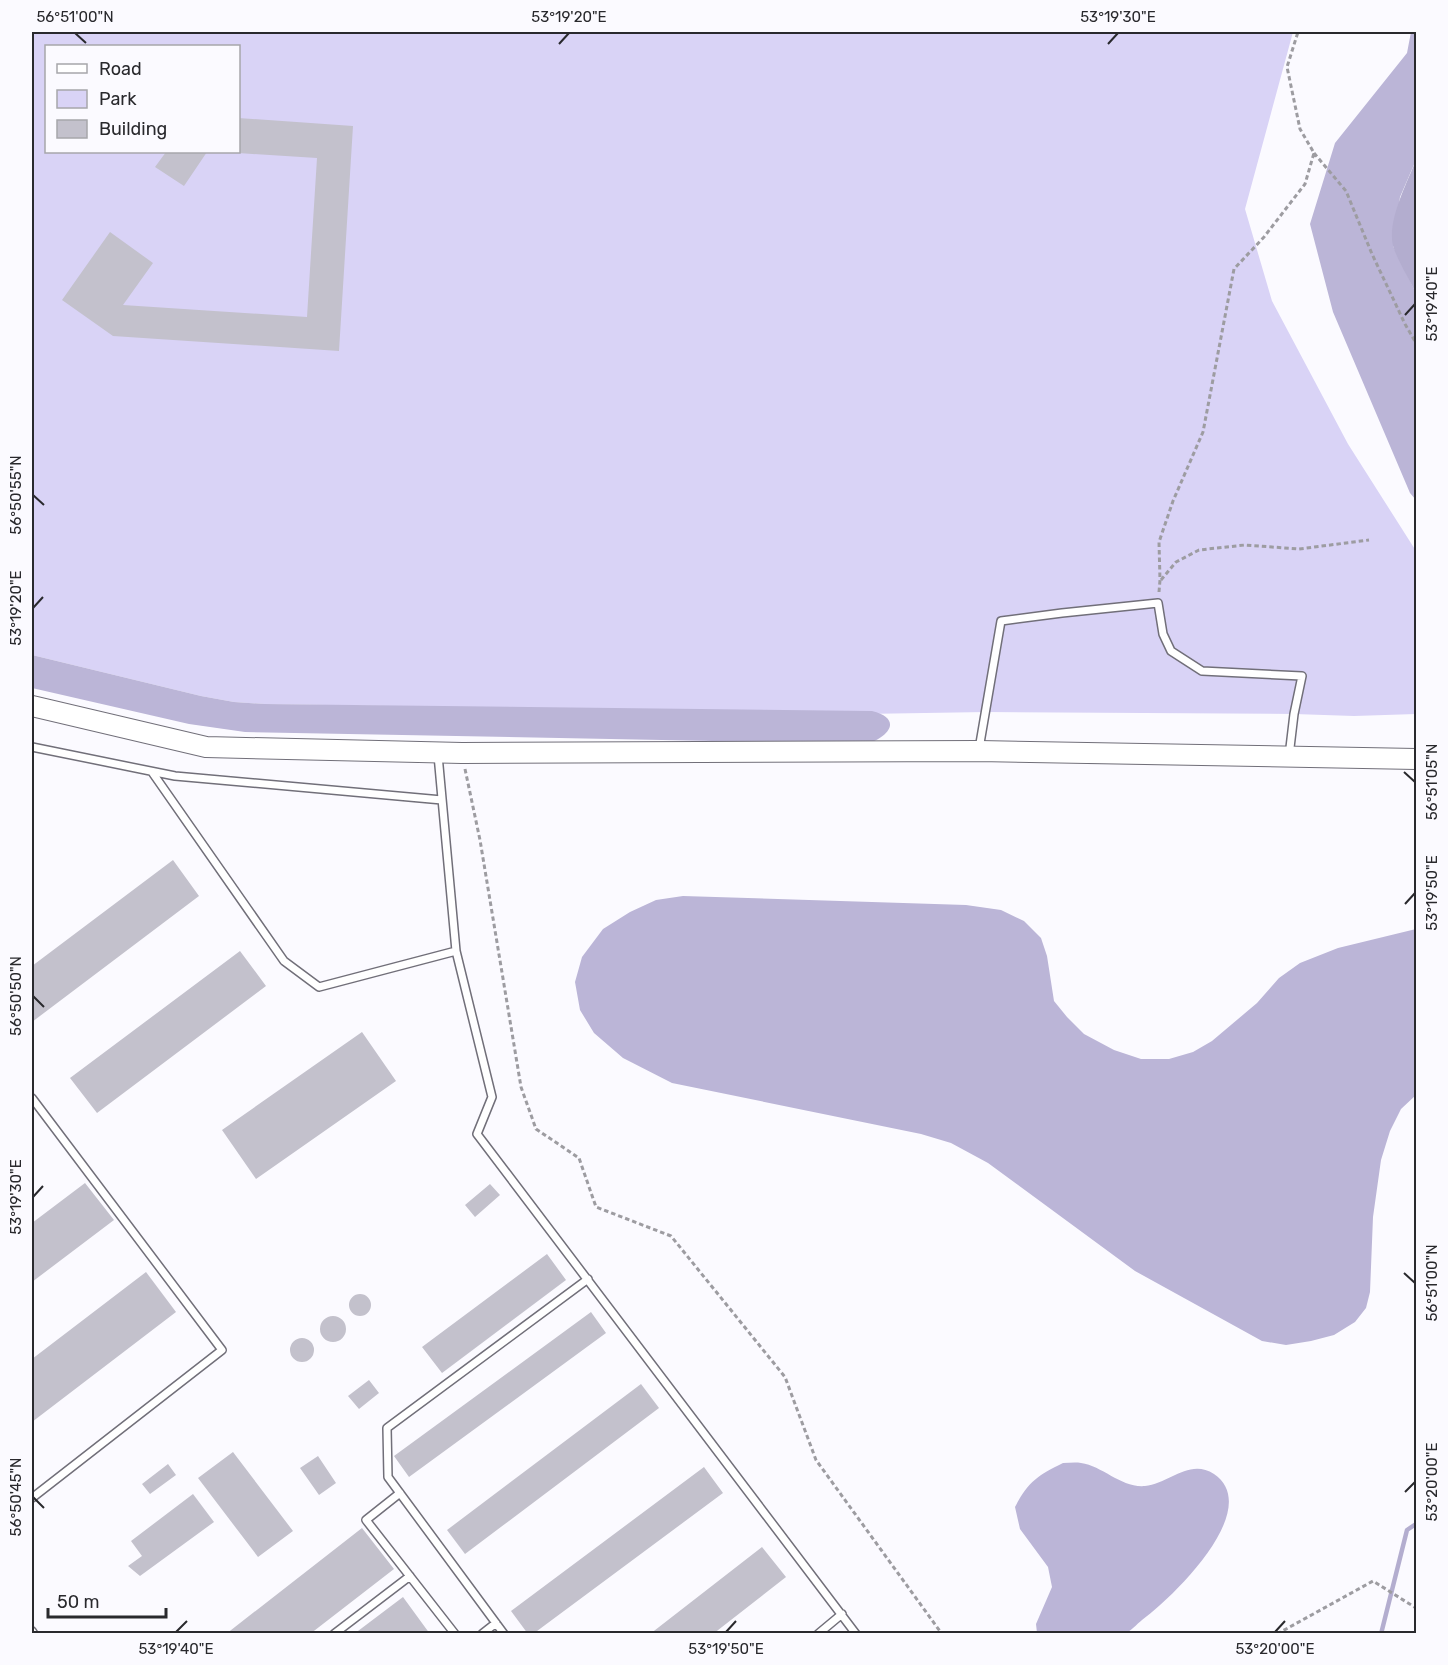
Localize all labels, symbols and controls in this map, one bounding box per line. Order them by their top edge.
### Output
text: 56°51'00"N [36,8,114,26]
text: 53°19'20"E [531,8,607,26]
text: 53°19'30"E [1080,8,1156,26]
legend [45,45,240,153]
text: Road [99,58,142,80]
text: Park [99,88,137,110]
text: Building [99,118,167,140]
text: 53°19'40"E [1423,266,1441,342]
text: 56°50'55"N [7,455,25,535]
text: 53°19'20"E [7,570,25,646]
text: 56°51'05"N [1423,744,1441,820]
text: 53°19'50"E [1423,855,1441,931]
text: 56°50'50"N [7,956,25,1036]
text: 53°19'30"E [7,1159,25,1235]
text: 56°51'00"N [1423,1244,1441,1322]
text: 53°20'00"E [1423,1442,1441,1522]
text: 56°50'45"N [7,1458,25,1536]
scale bar [48,1581,166,1619]
text: 50 m [57,1591,100,1613]
text: 53°19'40"E [138,1640,214,1658]
text: 53°19'50"E [688,1640,764,1658]
text: 53°20'00"E [1235,1640,1315,1658]

